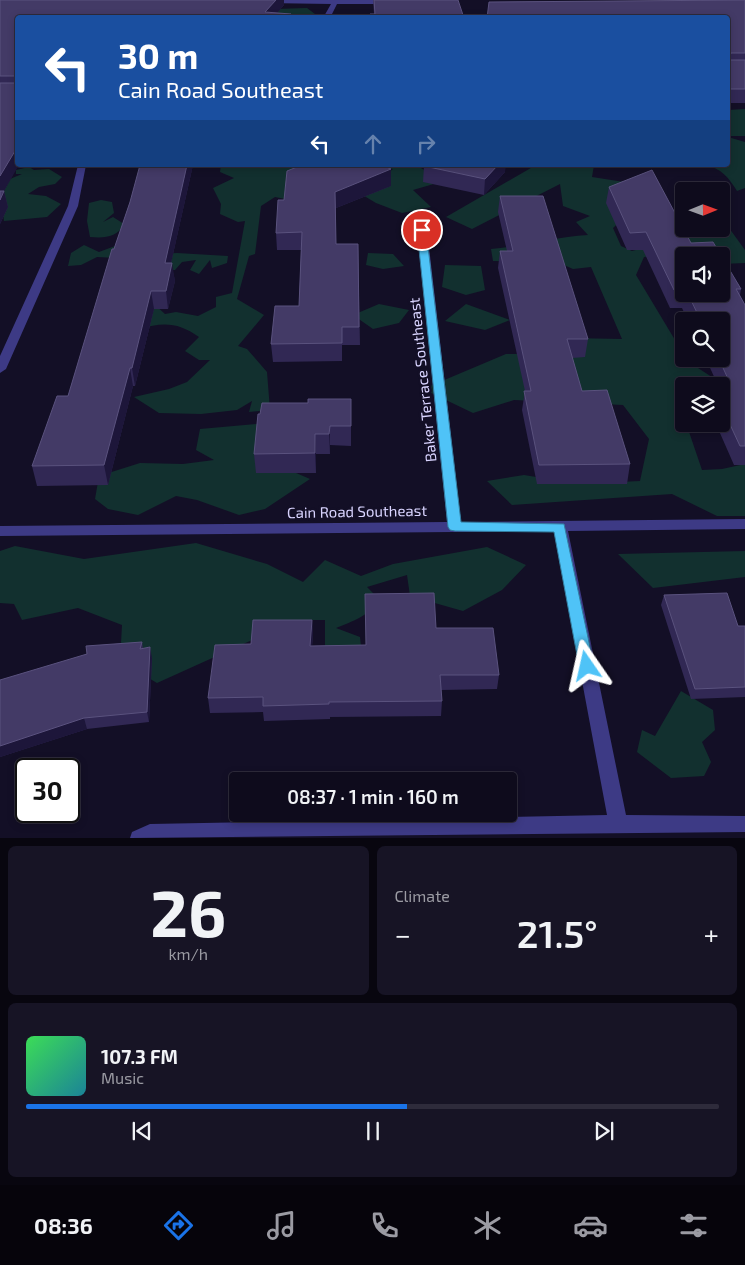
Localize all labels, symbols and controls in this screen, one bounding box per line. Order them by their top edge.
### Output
text: 30 m [118,34,198,76]
icon: left [35,35,100,100]
text: Cain Road Southeast [118,76,323,102]
icon: left [306,130,334,158]
icon: ahead [359,130,387,158]
icon: right [412,130,440,158]
north arrow [675,182,730,238]
map controls [675,182,730,432]
pin [401,209,443,251]
icon: arrive [408,216,436,244]
button: sound [675,247,730,302]
street label: Baker Terrace Southeast [404,297,440,463]
button: search [675,312,730,367]
button: layers [675,377,730,432]
street label: Cain Road Southeast [287,501,427,521]
position arrow [560,639,612,691]
speed limit sign: 30 [15,758,80,823]
text: 08:37 · 1 min · 160 m [287,785,459,808]
text: 26 [150,872,226,950]
text: Climate [395,886,450,905]
text: 21.5° [517,910,598,956]
text: − [395,917,411,951]
text: + [704,917,719,951]
text: km/h [168,944,208,963]
text: 107.3 FM [101,1045,178,1068]
text: Music [101,1068,144,1087]
icon: previous [128,1117,156,1145]
icon: pause [359,1117,387,1145]
icon: next [590,1117,618,1145]
icon: directions [161,1208,196,1243]
icon: music [264,1208,299,1243]
icon: phone [367,1208,402,1243]
icon: climate [470,1208,505,1243]
icon: car [573,1208,608,1243]
icon: filters [676,1208,711,1243]
text: 08:36 [34,1212,93,1238]

